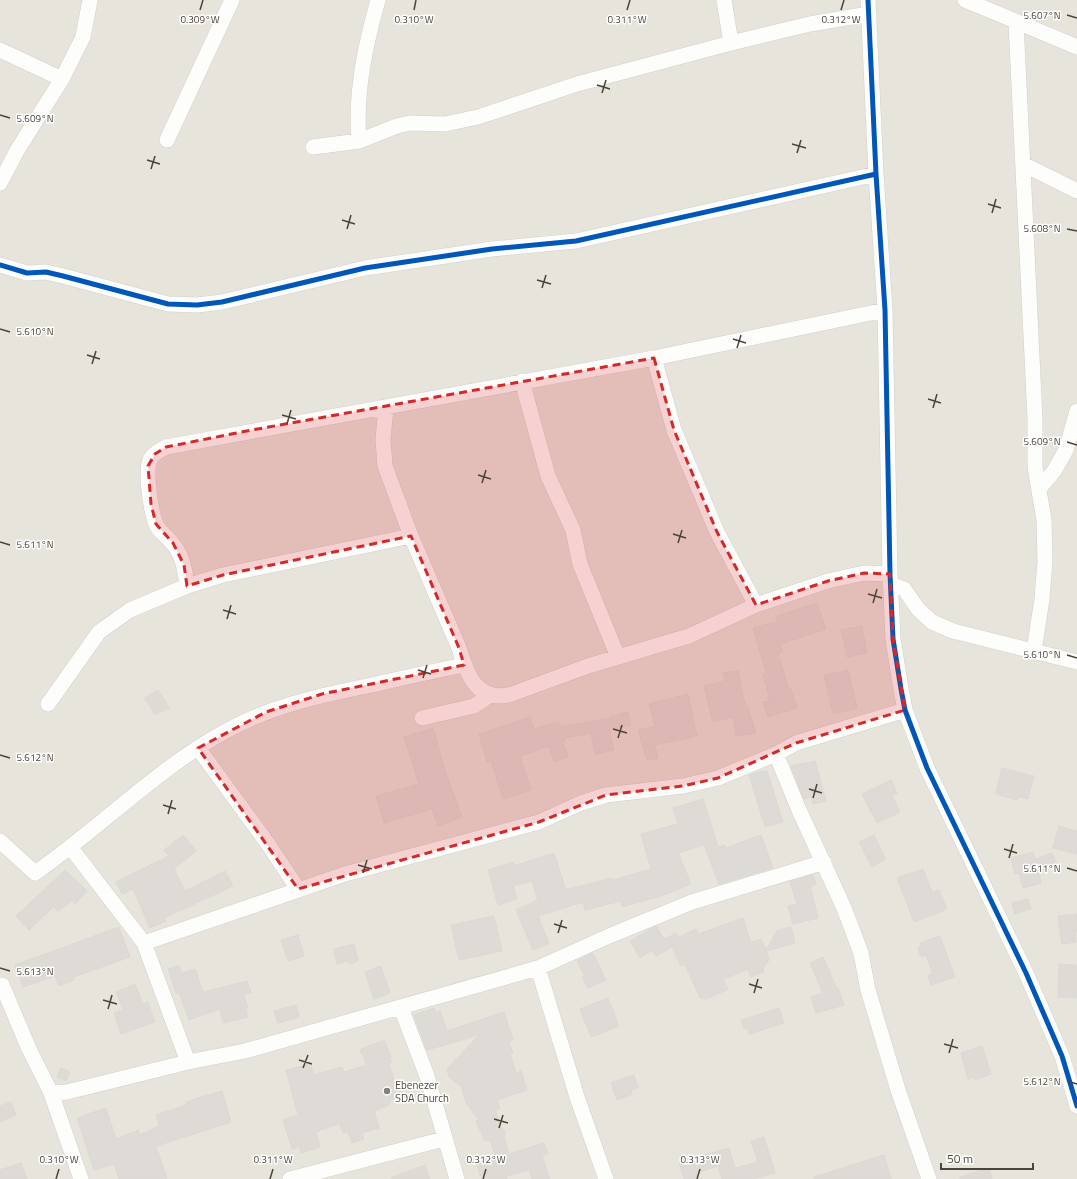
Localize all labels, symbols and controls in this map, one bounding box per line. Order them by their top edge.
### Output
text: 5.607°N [1024,8,1060,23]
text: 0.309°W [180,12,220,27]
text: 0.310°W [394,12,434,27]
text: 0.311°W [607,12,647,27]
text: 0.312°W [821,12,861,27]
text: 5.609°N [17,111,53,126]
text: 5.608°N [1024,221,1060,236]
text: 5.610°N [17,324,53,339]
text: 5.609°N [1024,434,1060,449]
text: 5.611°N [17,537,53,552]
text: 5.610°N [1024,647,1060,662]
text: 5.612°N [17,750,53,765]
text: 5.611°N [1024,861,1060,876]
text: 5.613°N [17,964,53,979]
text: 5.612°N [1024,1074,1060,1089]
place label: Ebenezer SDA Church [395,1077,449,1106]
marker: Ebenezer SDA Church [382,1086,392,1096]
scale bar [941,1145,1033,1171]
text: 50 m [947,1149,973,1168]
text: 0.310°W [39,1152,79,1167]
text: 0.311°W [253,1152,293,1167]
text: 0.312°W [466,1152,506,1167]
text: 0.313°W [680,1152,720,1167]

